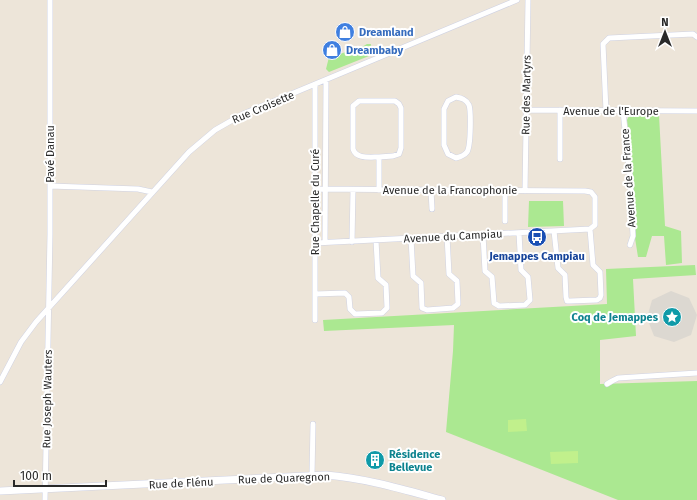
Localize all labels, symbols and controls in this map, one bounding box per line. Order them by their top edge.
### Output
north arrow [645,12,685,52]
text: N [661,16,669,29]
shop icon: Dreamland [334,21,356,43]
place label: Dreamland [359,26,414,39]
shop icon: Dreambaby [321,39,343,61]
place label: Dreambaby [346,44,403,57]
street label: Rue des Martyrs [519,55,534,135]
street label: Rue Croisette [230,89,296,126]
street label: Avenue de l'Europe [563,105,659,118]
street label: Pavé Danau [44,125,57,183]
street label: Avenue de la France [619,128,638,228]
street label: Rue Chapelle du Curé [309,149,322,255]
street label: Avenue de la Francophonie [383,184,517,197]
bus stop icon: Jemappes Campiau [526,226,548,248]
street label: Avenue du Campiau [403,227,503,246]
place label: Jemappes Campiau [488,250,585,263]
place icon: Coq de Jemappes [661,306,683,328]
place label: Coq de Jemappes [572,311,659,324]
street label: Rue Joseph Wauters [40,349,55,449]
place label: Résidence Bellevue [389,448,440,474]
building icon: Résidence Bellevue [364,449,386,471]
scale bar [14,462,106,488]
text: 100 m [20,469,52,483]
street label: Rue de Quaregnon [238,470,330,487]
street label: Rue de Flénu [148,475,214,492]

